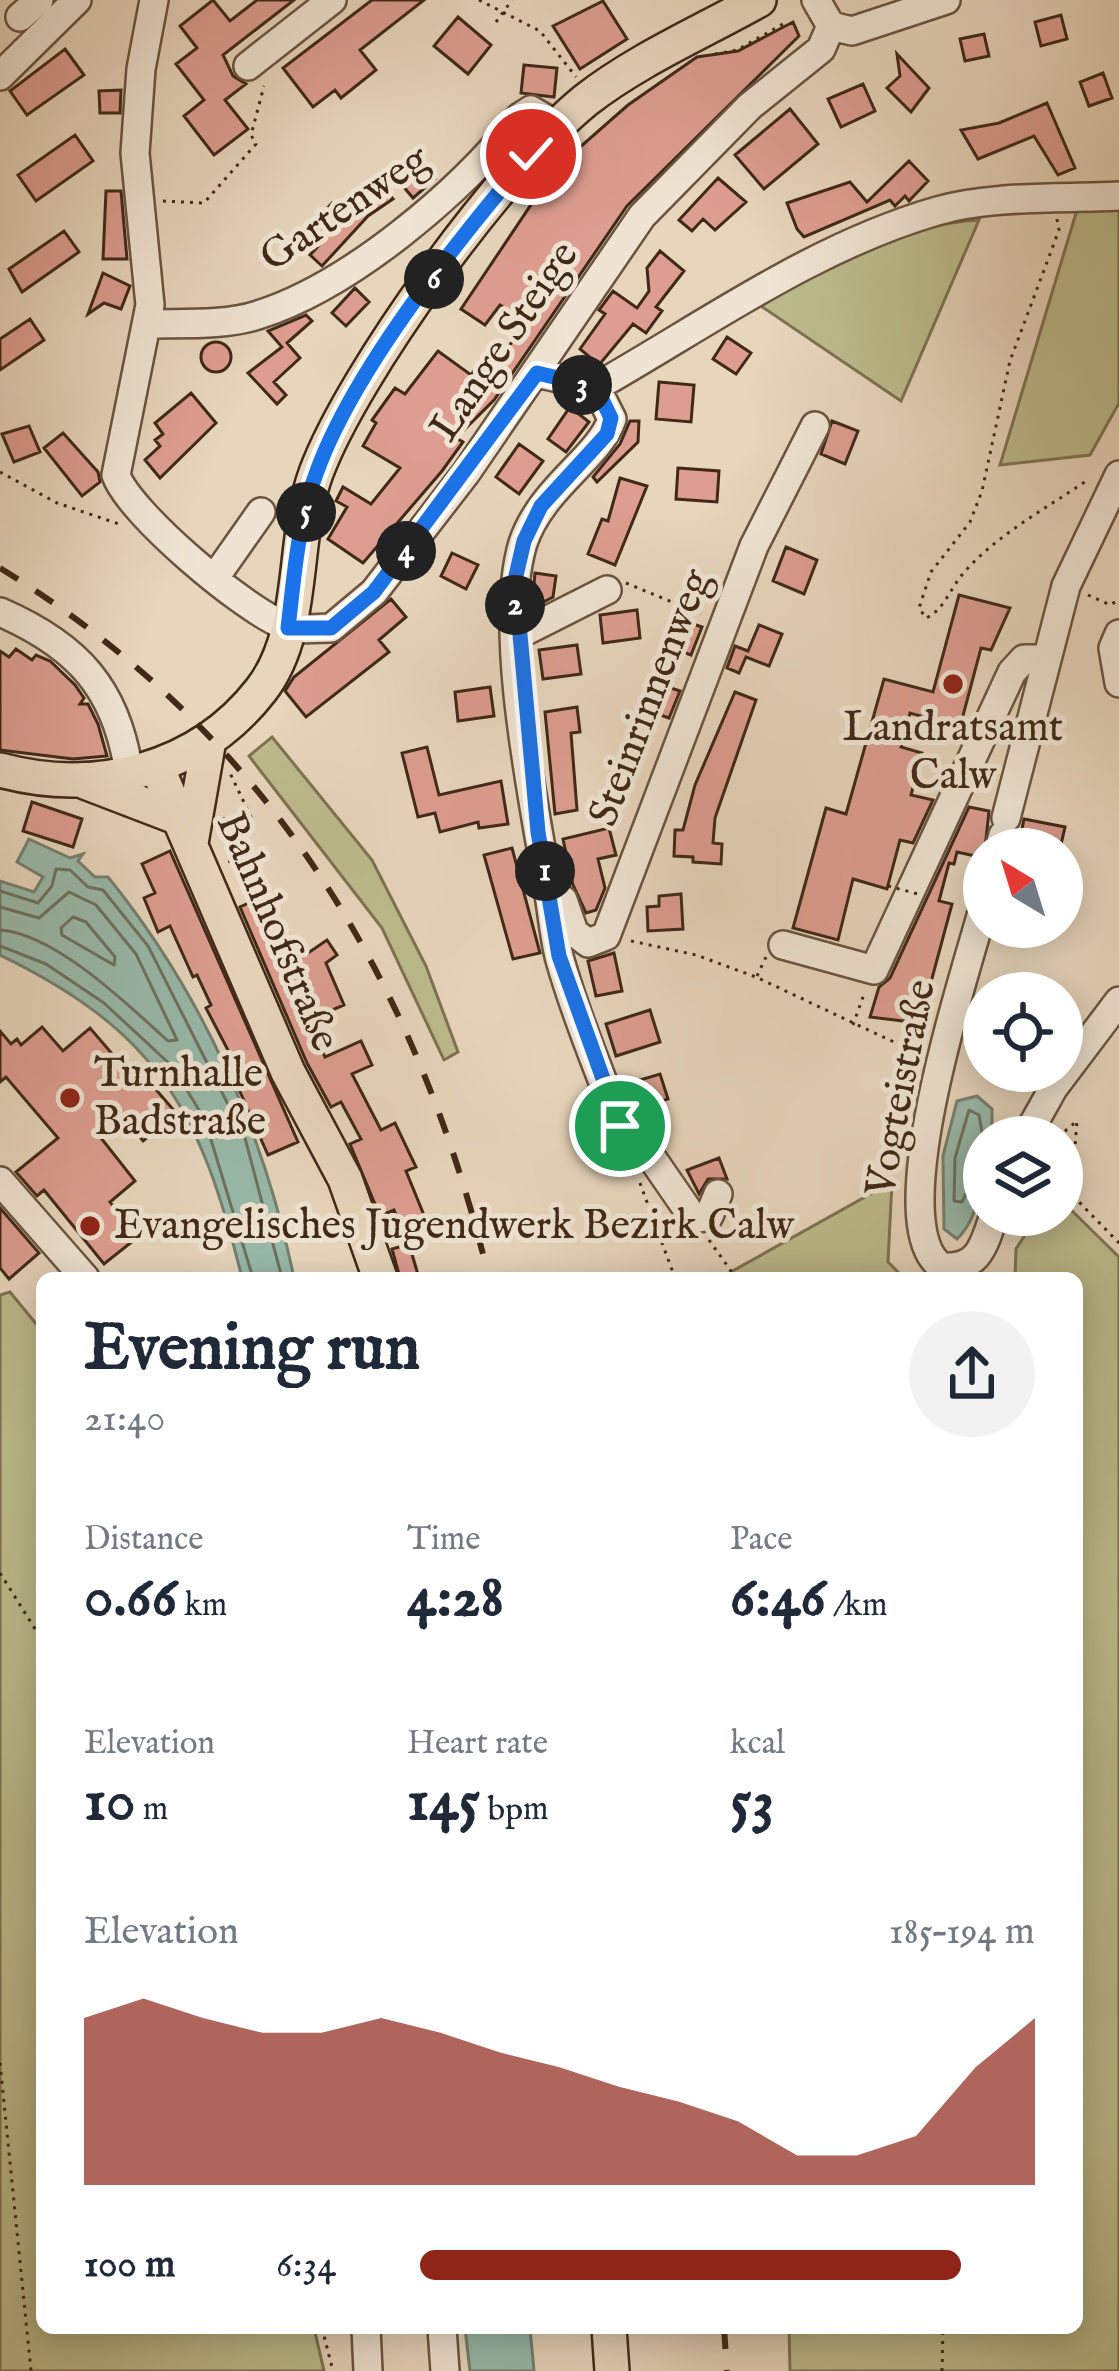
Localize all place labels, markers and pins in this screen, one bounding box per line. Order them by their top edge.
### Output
pin [480,103,582,205]
pin: 6 [404,249,464,309]
pin: 3 [552,355,612,415]
pin: 5 [276,482,336,542]
pin: 4 [376,521,436,581]
pin: 2 [485,575,545,635]
marker: Landratsamt Calw [940,671,966,697]
place label: Landratsamt Calw [843,702,1063,803]
pin: 1 [515,841,575,901]
place label: Turnhalle Badstraße [94,1048,266,1149]
pin [569,1075,671,1177]
marker: Turnhalle Badstraße [57,1085,83,1111]
place label: Evangelisches Jugendwerk Bezirk Calw [114,1200,795,1253]
marker: Evangelisches Jugendwerk Bezirk Calw [77,1213,103,1239]

